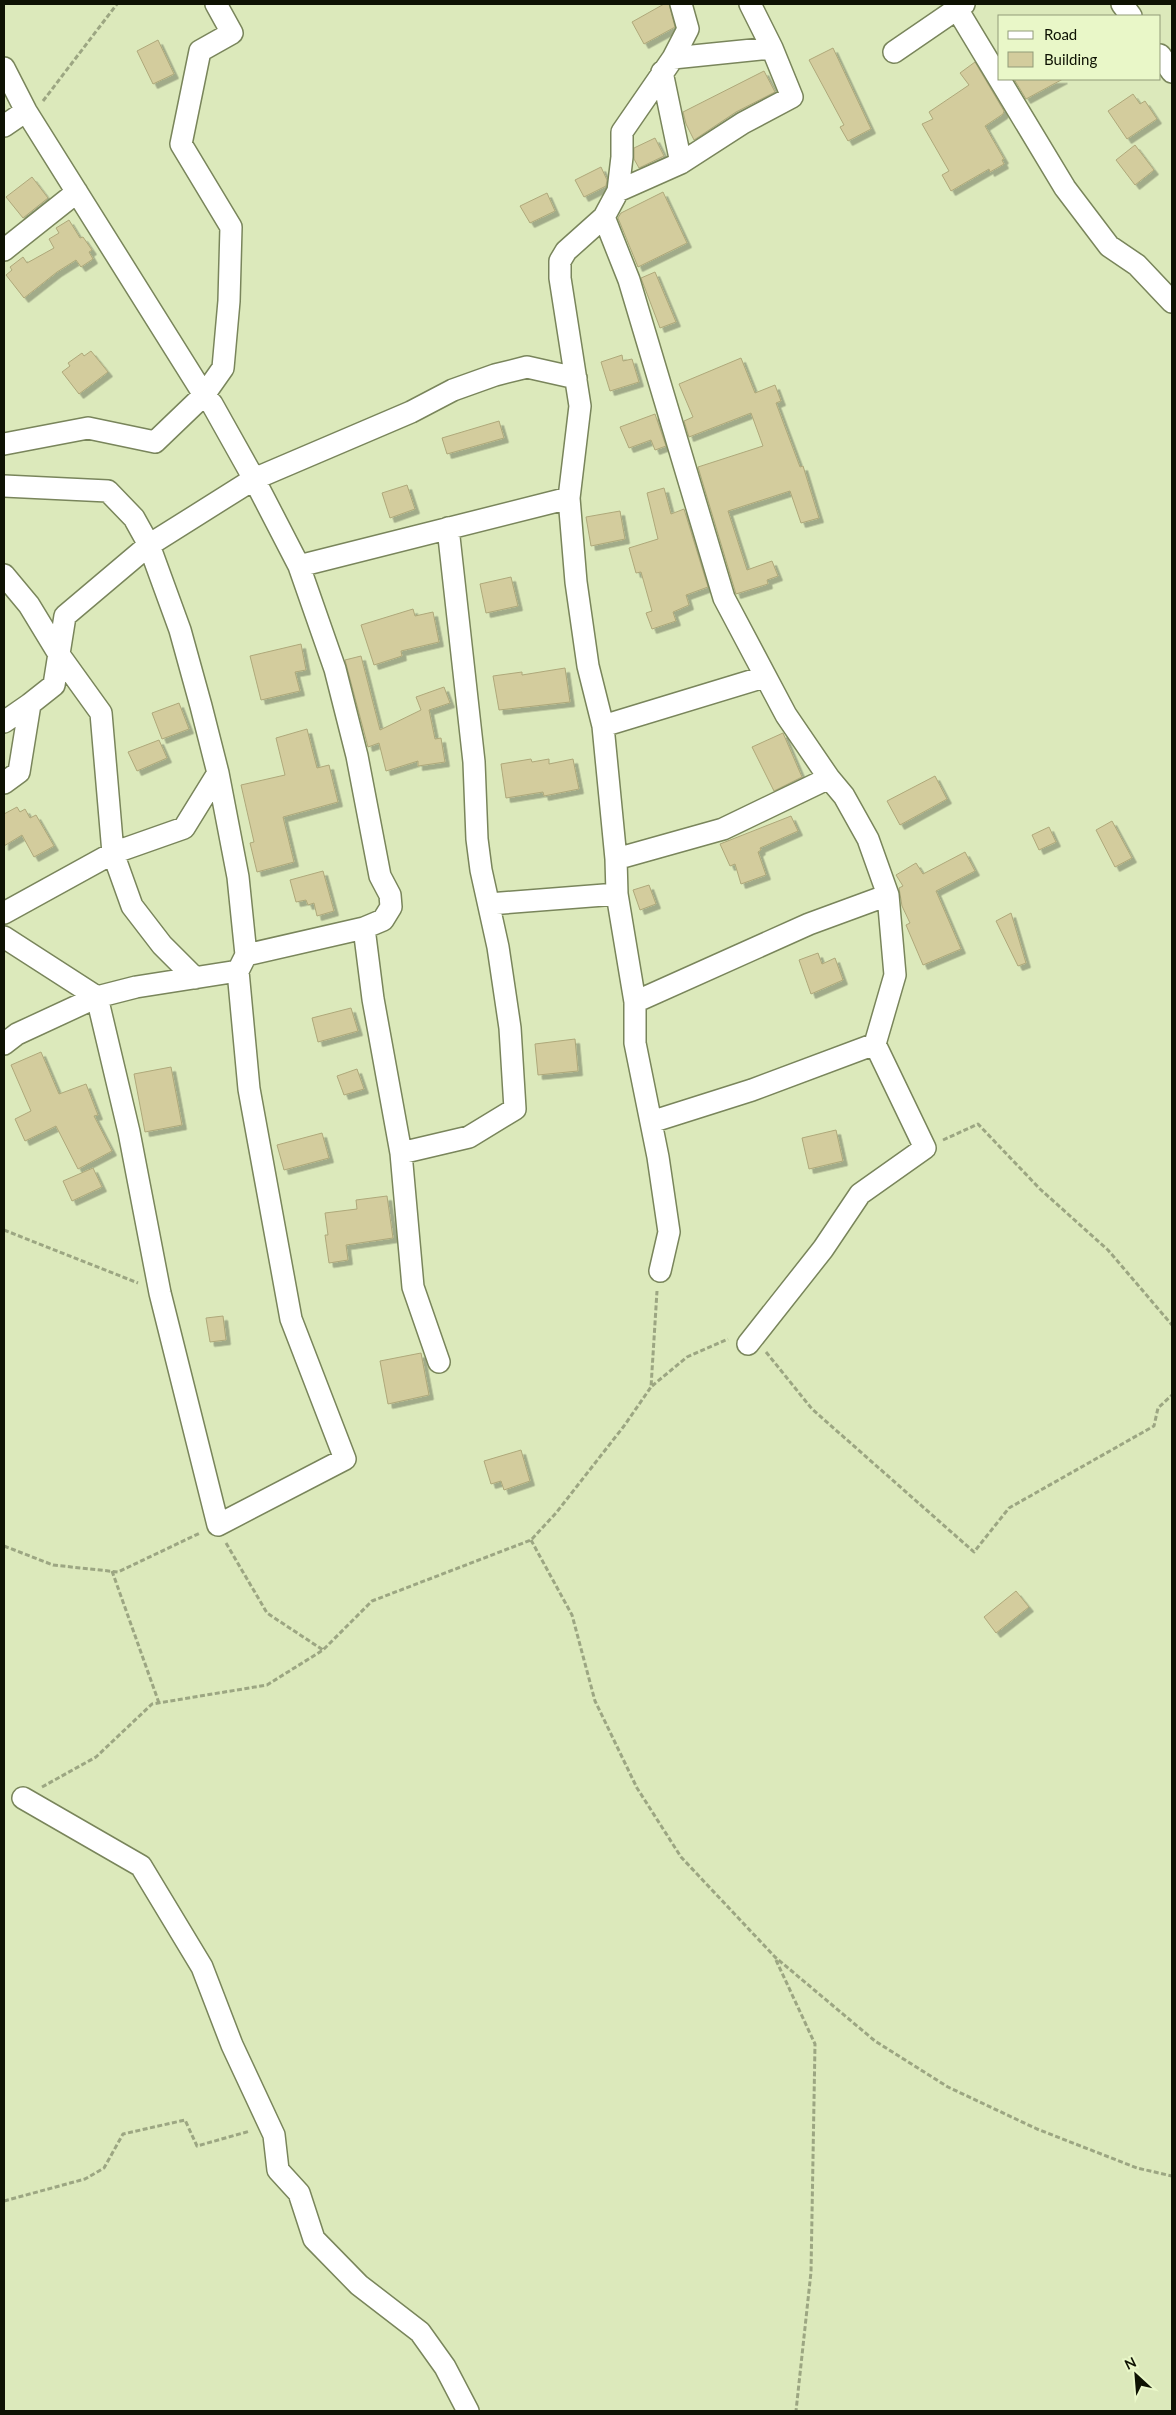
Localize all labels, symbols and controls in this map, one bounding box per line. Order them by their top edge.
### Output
legend [998,15,1161,80]
text: Road [1044,25,1077,43]
text: Building [1044,50,1097,68]
north arrow [1111,2350,1161,2400]
text: N [1122,2353,1139,2373]

